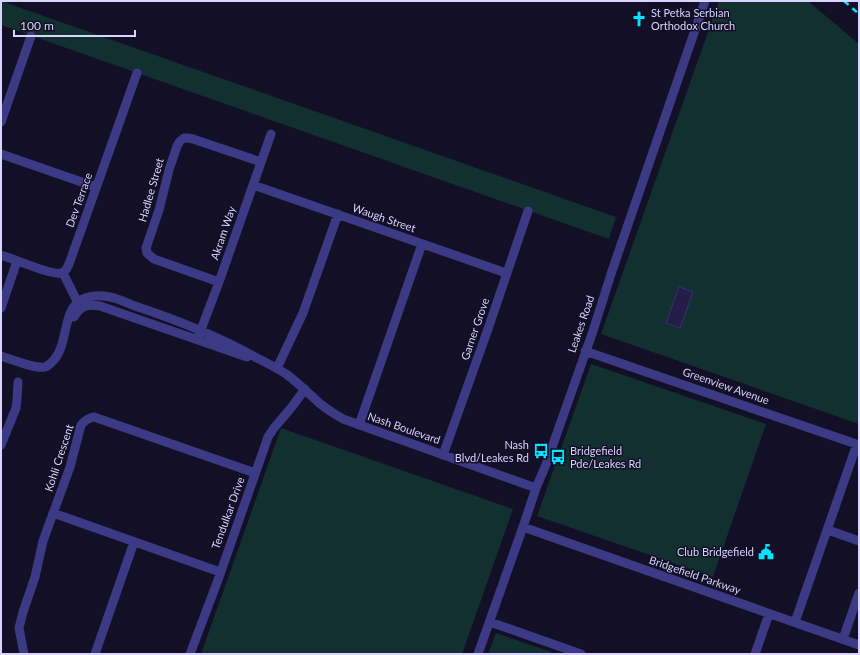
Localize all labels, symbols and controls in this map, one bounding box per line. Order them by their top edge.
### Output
place label: St Petka Serbian Orthodox Church [651,6,735,32]
church icon: St Petka Serbian Orthodox Church [630,10,648,28]
scale bar [14,12,135,38]
text: 100 m [20,18,54,33]
street label: Hadlee Street [135,156,166,223]
street label: Dev Terrace [63,171,94,229]
street label: Waugh Street [351,201,418,234]
street label: Akram Way [207,204,238,261]
street label: Leakes Road [565,294,596,354]
street label: Garner Grove [458,296,491,362]
street label: Greenview Avenue [681,365,771,407]
street label: Nash Boulevard [366,409,442,446]
street label: Kohli Crescent [42,423,76,493]
place label: Nash Blvd/Leakes Rd [455,438,529,464]
bus stop icon: Nash Blvd/Leakes Rd [532,442,550,460]
place label: Bridgefield Pde/Leakes Rd [570,444,641,470]
bus stop icon: Bridgefield Pde/Leakes Rd [549,448,567,466]
street label: Tendulkar Drive [208,475,247,551]
public building icon: Club Bridgefield [757,543,775,561]
place label: Club Bridgefield [677,545,754,558]
street label: Bridgefield Parkway [648,553,743,596]

